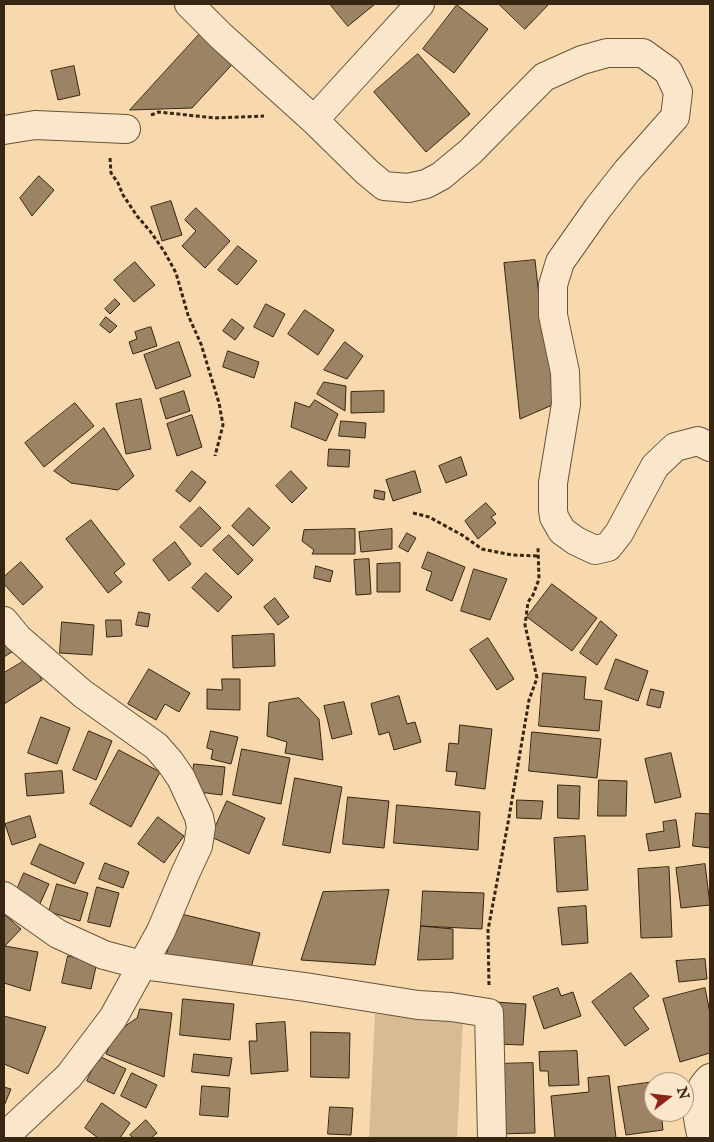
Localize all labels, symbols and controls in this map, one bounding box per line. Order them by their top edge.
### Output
north arrow [644,1072,694,1122]
text: N [672,1085,693,1101]

